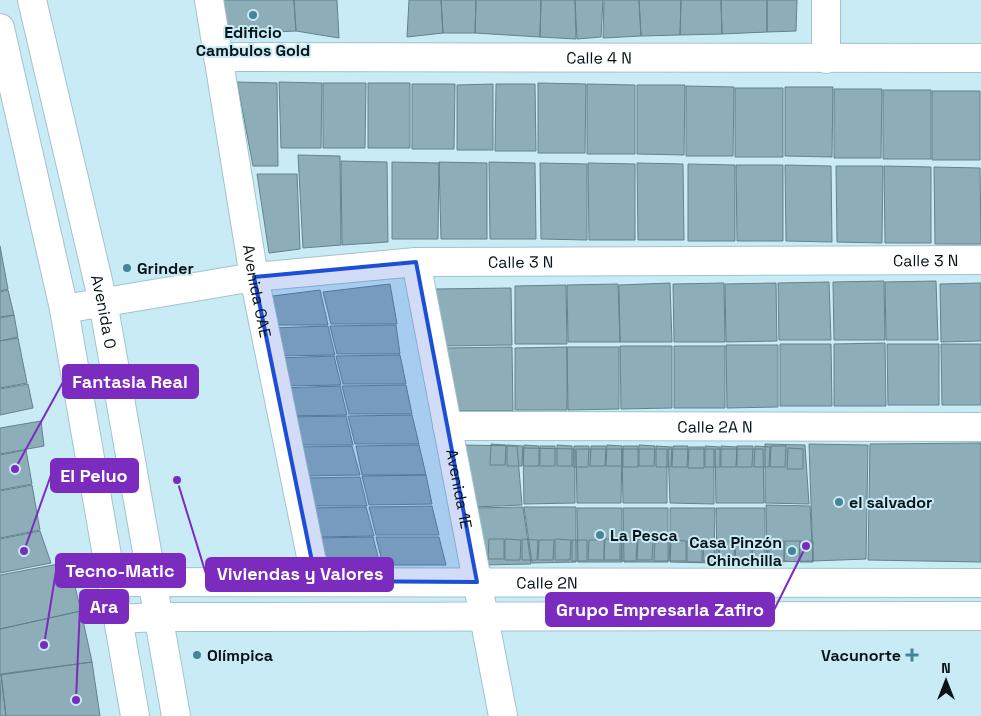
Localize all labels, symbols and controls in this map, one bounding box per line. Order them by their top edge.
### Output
marker: Edificio Cambulos Gold [247,9,259,21]
place label: Edificio Cambulos Gold [196,22,310,61]
street label: Calle 4 N [566,47,632,69]
street label: Avenida 0AE [238,243,276,339]
street label: Calle 3 N [893,250,958,271]
street label: Calle 3 N [488,252,553,273]
place label: Grinder [137,258,194,279]
marker: Grinder [121,262,133,274]
street label: Avenida 0 [86,273,121,351]
callout: Fantasia Real [63,365,198,398]
text: Fantasia Real [72,370,188,393]
street label: Calle 2A N [677,416,753,438]
street label: Avenida 1E [441,447,477,531]
callout: El Peluo [51,459,138,492]
text: El Peluo [60,464,128,487]
place label: el salvador [849,492,932,513]
marker: el salvador [833,496,845,508]
place label: La Pesca [610,525,678,546]
marker: La Pesca [594,529,606,541]
place label: Casa Pinzón Chinchilla [689,532,782,571]
marker: Casa Pinzón Chinchilla [786,545,798,557]
callout: Tecno-Matic [56,554,185,587]
callout: Viviendas y Valores [206,558,393,591]
text: Tecno-Matic [66,559,174,582]
text: Viviendas y Valores [217,562,383,585]
street label: Calle 2N [516,572,578,594]
callout: Ara [80,590,128,623]
callout: Grupo Empresaria Zafiro [546,593,774,626]
text: Ara [90,595,119,618]
text: Grupo Empresaria Zafiro [556,598,764,621]
place label: Olímpica [207,645,273,666]
place label: Vacunorte [821,645,901,666]
marker: Vacunorte [905,648,919,662]
marker: Olímpica [191,649,203,661]
north arrow [921,656,971,706]
text: N [941,659,951,677]

